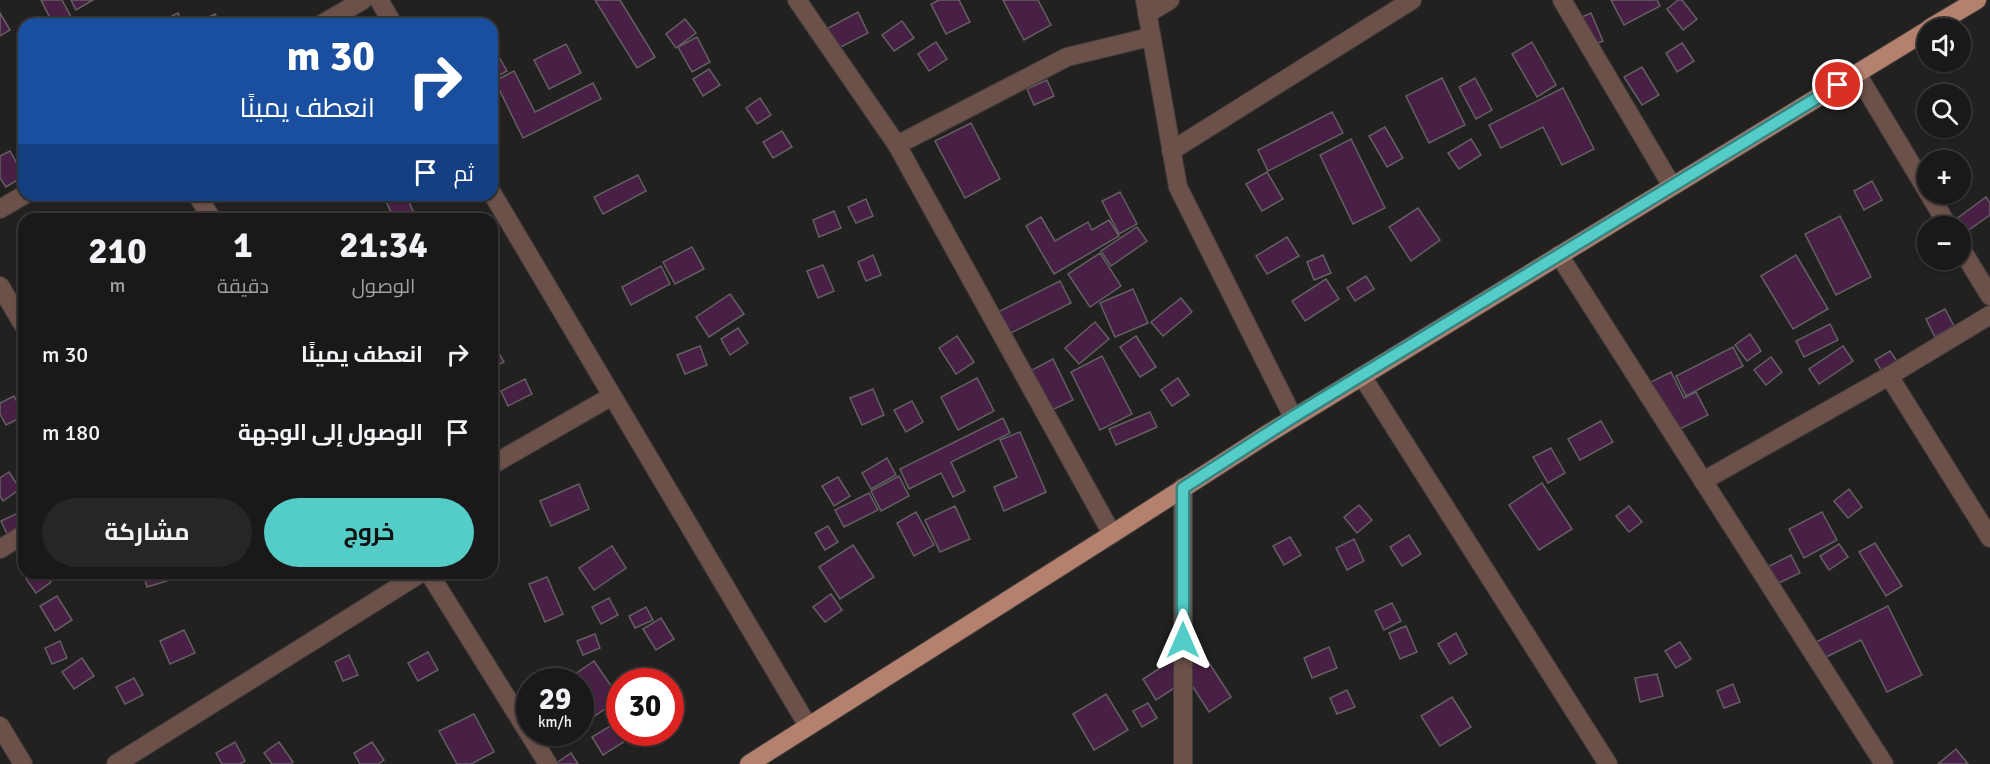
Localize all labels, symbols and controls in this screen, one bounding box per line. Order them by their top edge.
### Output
map controls [1917,18,1971,270]
button: sound [1917,18,1971,72]
text: 30 m [286,31,375,82]
icon: right [396,42,474,120]
pin [1812,59,1863,110]
icon: arrive [1821,68,1854,101]
button: search [1917,84,1971,138]
text: انعطف يمينًا [239,92,375,125]
button: + [1917,150,1971,204]
icon: arrive [409,156,442,189]
text: ثم [454,160,474,187]
button: − [1917,216,1971,270]
text: 1 [233,223,253,268]
text: 21:34 [339,223,428,268]
text: 210 [88,229,147,274]
text: m [110,273,125,298]
text: دقيقة [217,274,269,299]
text: الوصول [352,274,415,299]
icon: right [441,338,474,371]
text: 30 m [42,341,88,368]
text: انعطف يمينًا [301,341,423,368]
icon: arrive [441,416,474,449]
text: 180 m [42,419,100,446]
text: الوصول إلى الوجهة [238,419,423,446]
button: مشاركة [42,498,252,567]
button: خروج [264,498,474,567]
position arrow [1151,608,1215,672]
speed limit sign: 30 [606,668,684,746]
text: 29 [539,681,571,718]
text: km/h [538,713,572,731]

